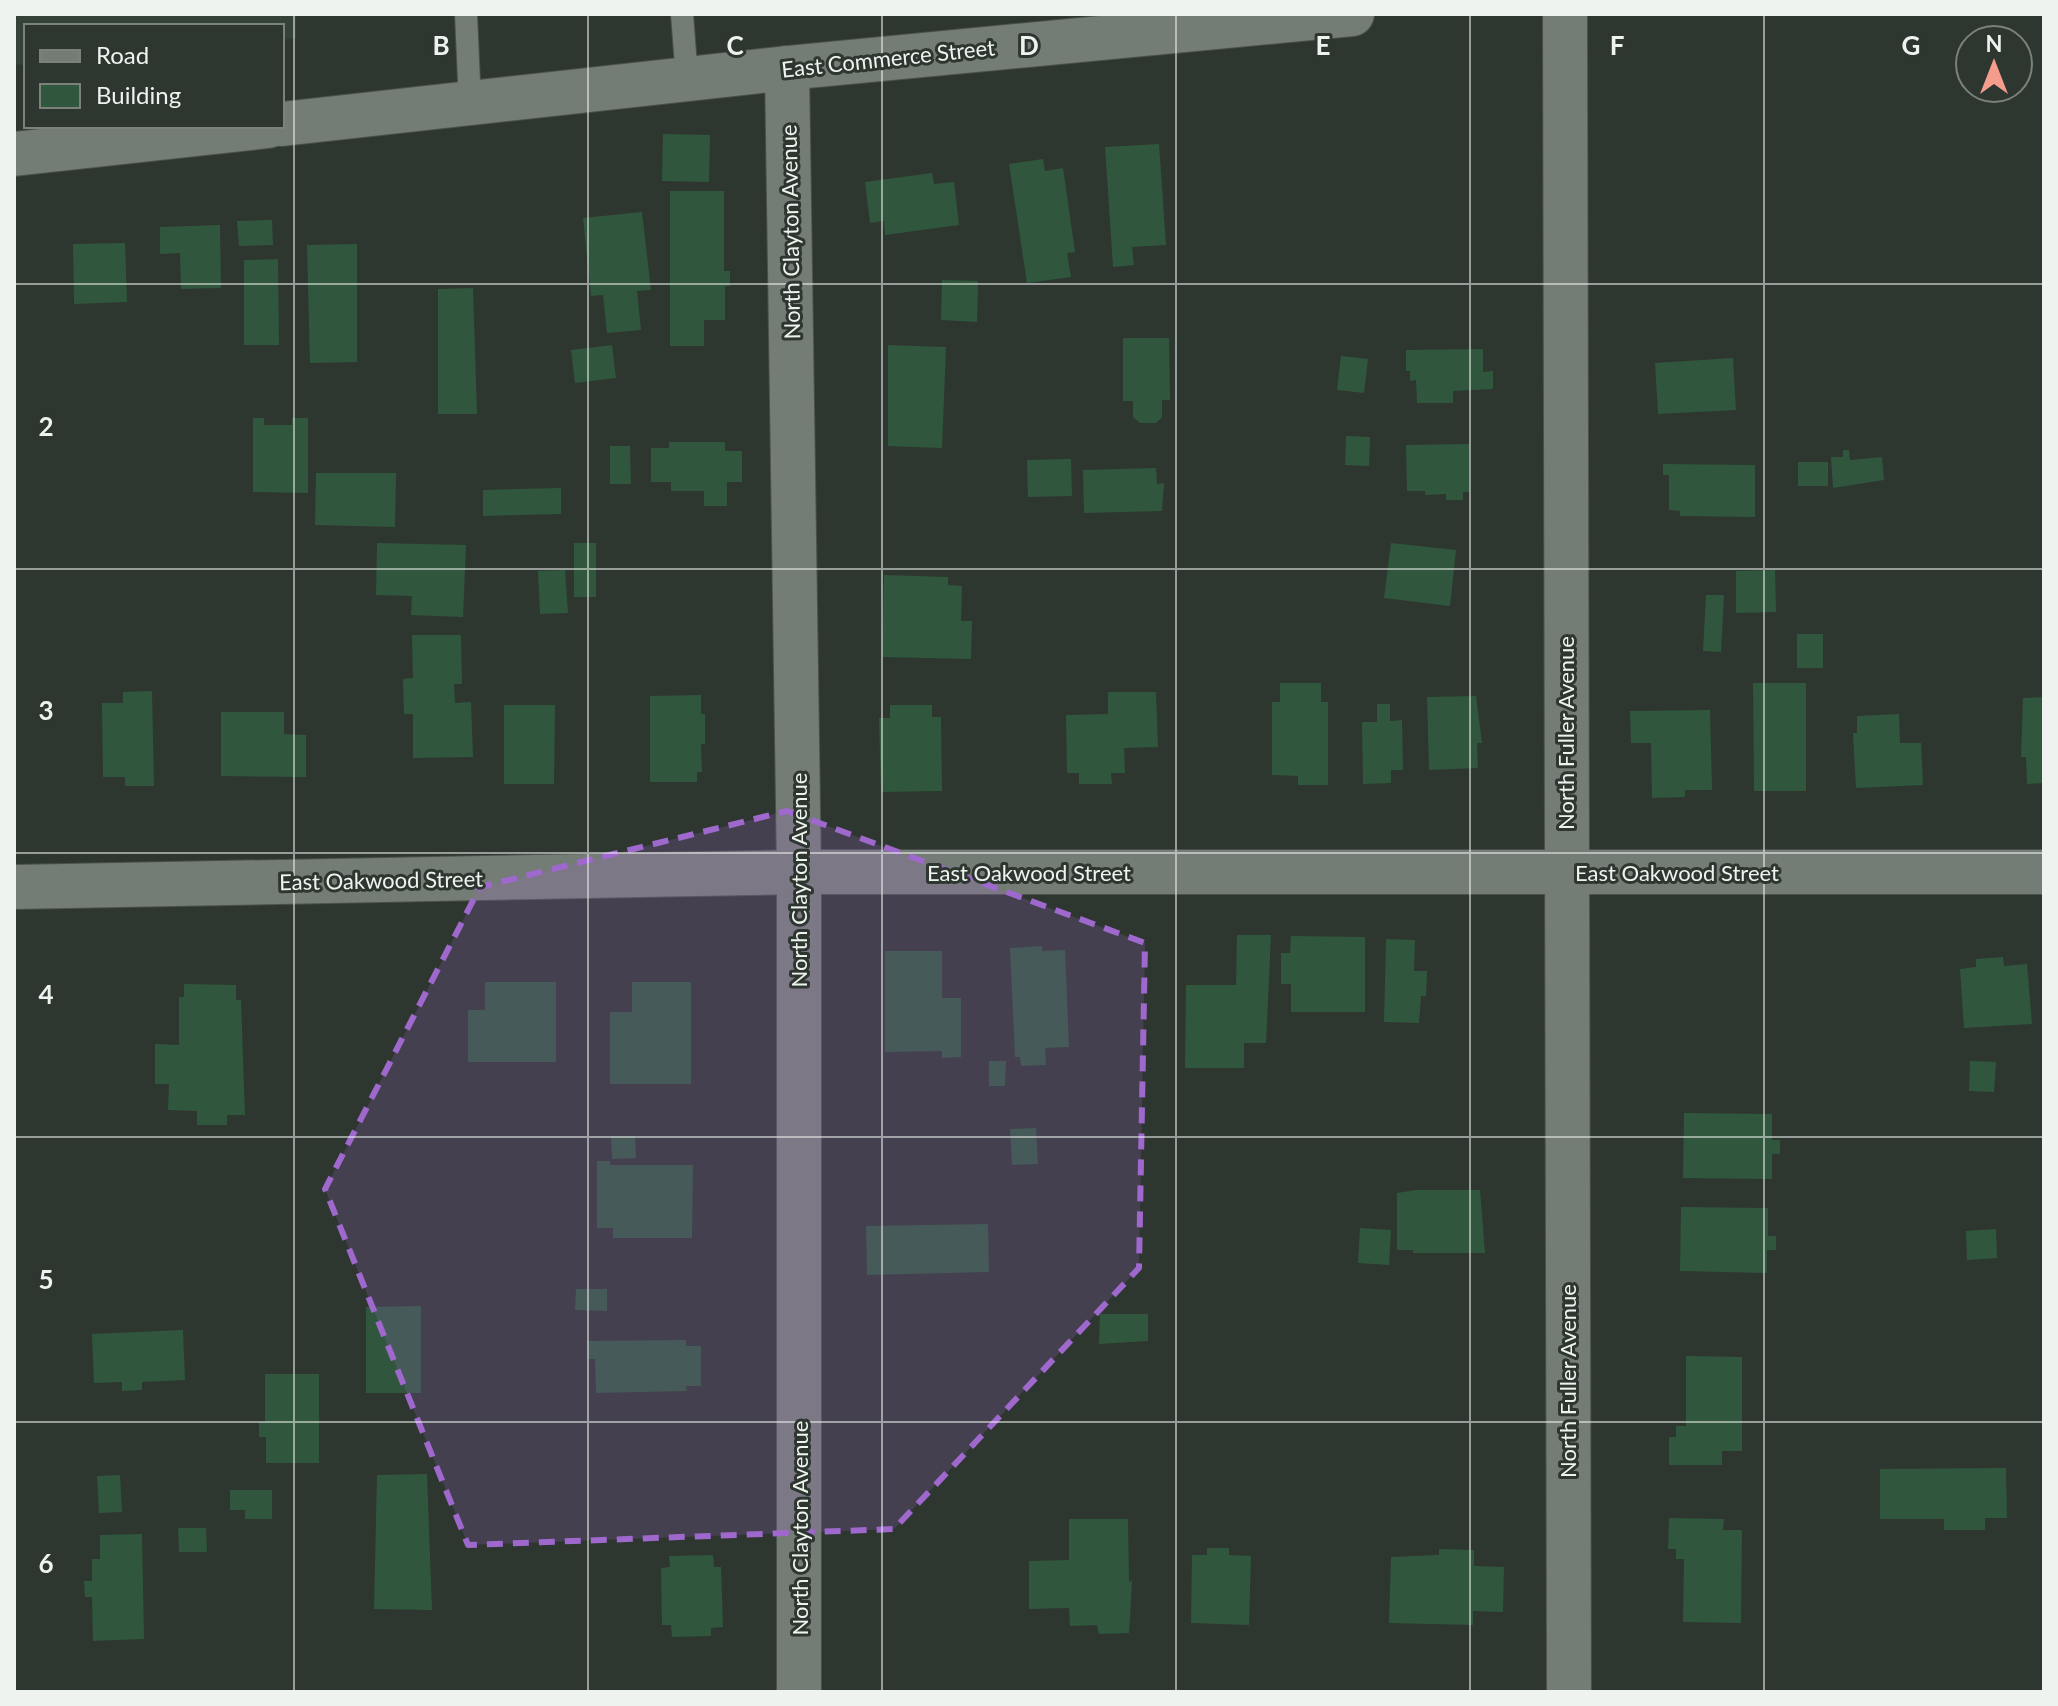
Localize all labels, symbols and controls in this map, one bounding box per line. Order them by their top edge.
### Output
legend [24,24,284,128]
north arrow [1954,24,2034,104]
text: B [432,29,450,61]
text: C [726,29,744,61]
text: D [1019,29,1039,61]
text: E [1316,29,1330,61]
text: F [1610,29,1624,61]
text: G [1902,29,1920,61]
text: N [1986,30,2002,57]
street label: East Commerce Street [780,33,996,83]
text: Road [96,40,149,69]
text: Building [96,80,181,109]
street label: North Clayton Avenue [775,124,805,340]
text: 2 [38,410,54,442]
street label: North Fuller Avenue [1552,636,1579,830]
text: 3 [38,694,54,726]
street label: North Clayton Avenue [785,773,812,987]
street label: East Oakwood Street [927,859,1131,886]
street label: East Oakwood Street [1575,859,1779,886]
street label: East Oakwood Street [279,865,483,895]
text: 4 [38,978,54,1010]
text: 5 [38,1263,54,1295]
street label: North Fuller Avenue [1554,1284,1581,1478]
street label: North Clayton Avenue [786,1421,813,1635]
text: 6 [38,1547,54,1579]

